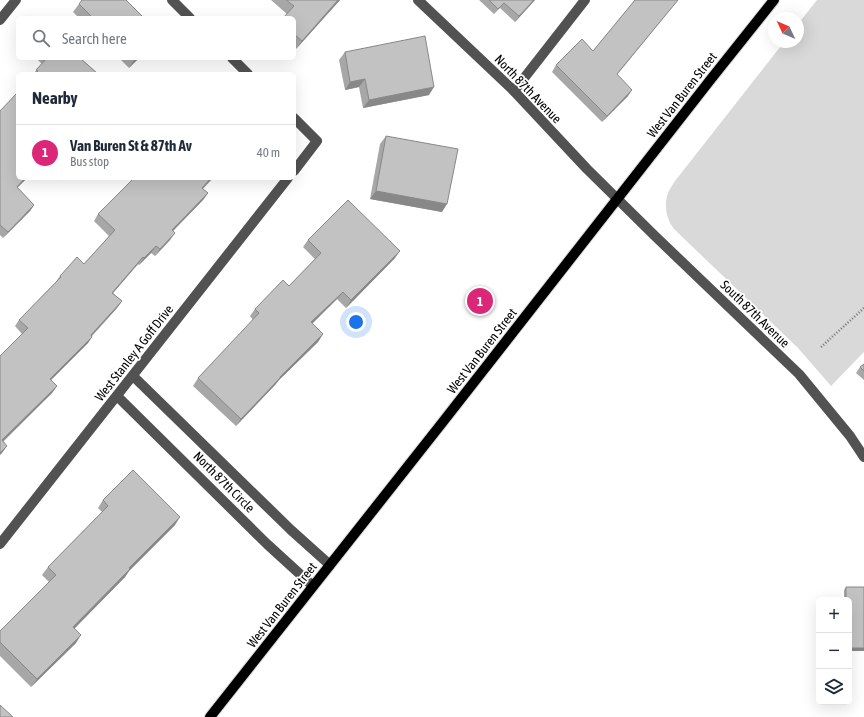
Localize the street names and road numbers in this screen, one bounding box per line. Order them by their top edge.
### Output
street label: West Van Buren Street [644,49,720,141]
street label: North 87th Avenue [492,52,564,126]
street label: South 87th Avenue [718,277,793,351]
street label: West Stanley A Goff Drive [92,302,176,404]
street label: West Van Buren Street [444,305,520,397]
street label: North 87th Circle [190,448,258,516]
street label: West Van Buren Street [244,559,320,651]

